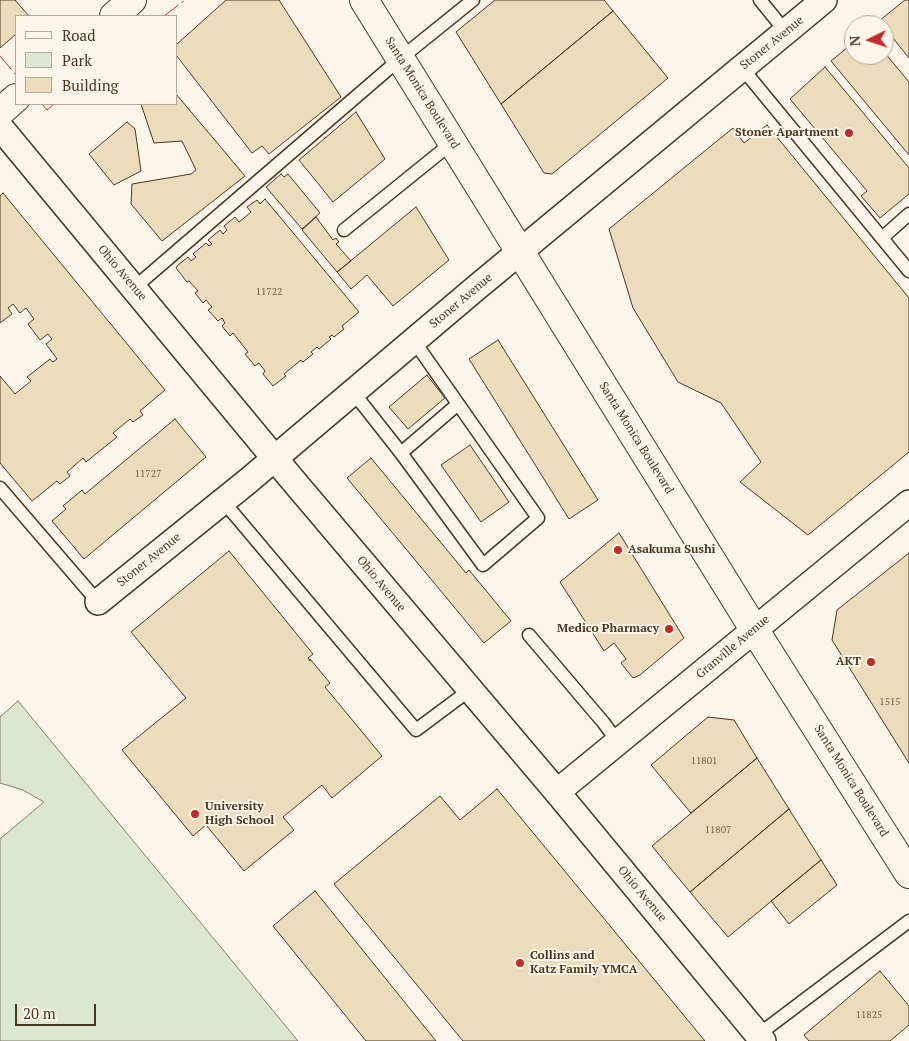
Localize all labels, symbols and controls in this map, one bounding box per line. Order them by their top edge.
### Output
street label: Stoner Avenue [737,13,807,73]
legend [15,15,178,105]
north arrow [844,15,894,65]
text: Road [62,25,95,45]
street label: Santa Monica Boulevard [382,34,462,152]
text: N [845,35,864,47]
text: Park [62,50,92,70]
text: Building [62,75,119,95]
place label: Stoner Apartment [735,126,839,140]
marker: Stoner Apartment [843,127,855,139]
street label: Ohio Avenue [95,242,149,304]
street label: Stoner Avenue [427,271,495,331]
house number: 11722 [256,286,282,298]
street label: Santa Monica Boulevard [596,379,676,497]
house number: 11727 [135,468,161,480]
street label: Stoner Avenue [114,530,184,590]
place label: Asakuma Sushi [628,543,716,557]
marker: Asakuma Sushi [612,544,624,556]
street label: Ohio Avenue [354,553,408,615]
street label: Granville Avenue [693,612,773,682]
place label: Medico Pharmacy [557,622,659,636]
marker: Medico Pharmacy [663,623,675,635]
place label: AKT [836,655,861,669]
marker: AKT [865,656,877,668]
house number: 1515 [879,696,901,708]
street label: Santa Monica Boulevard [811,722,891,840]
house number: 11801 [691,755,717,767]
place label: University High School [205,800,274,828]
marker: University High School [189,808,201,820]
house number: 11807 [705,824,731,836]
street label: Ohio Avenue [615,863,669,925]
place label: Collins and Katz Family YMCA [530,949,637,977]
marker: Collins and Katz Family YMCA [514,957,526,969]
scale bar [18,994,99,1026]
text: 20 m [23,1003,56,1023]
house number: 11825 [856,1009,882,1021]

